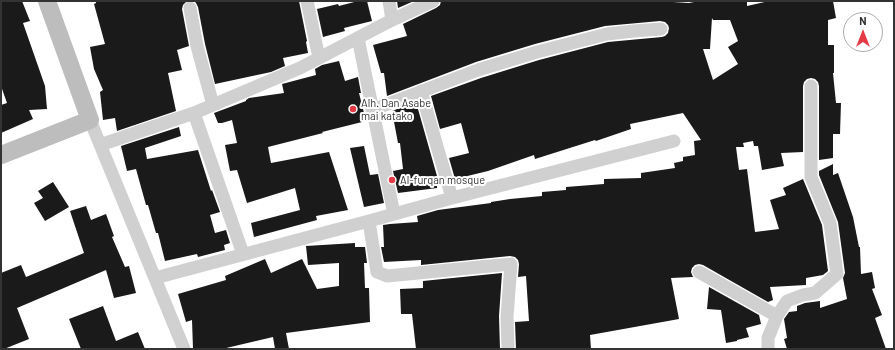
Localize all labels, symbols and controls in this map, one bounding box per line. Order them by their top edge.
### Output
north arrow [843,12,883,52]
text: N [859,14,867,27]
place label: Alh. Dan Asabe mai katako [361,96,431,122]
marker: Alh. Dan Asabe mai katako [348,104,358,114]
place label: Al-furqan mosque [400,173,485,187]
marker: Al-furqan mosque [387,175,397,185]

